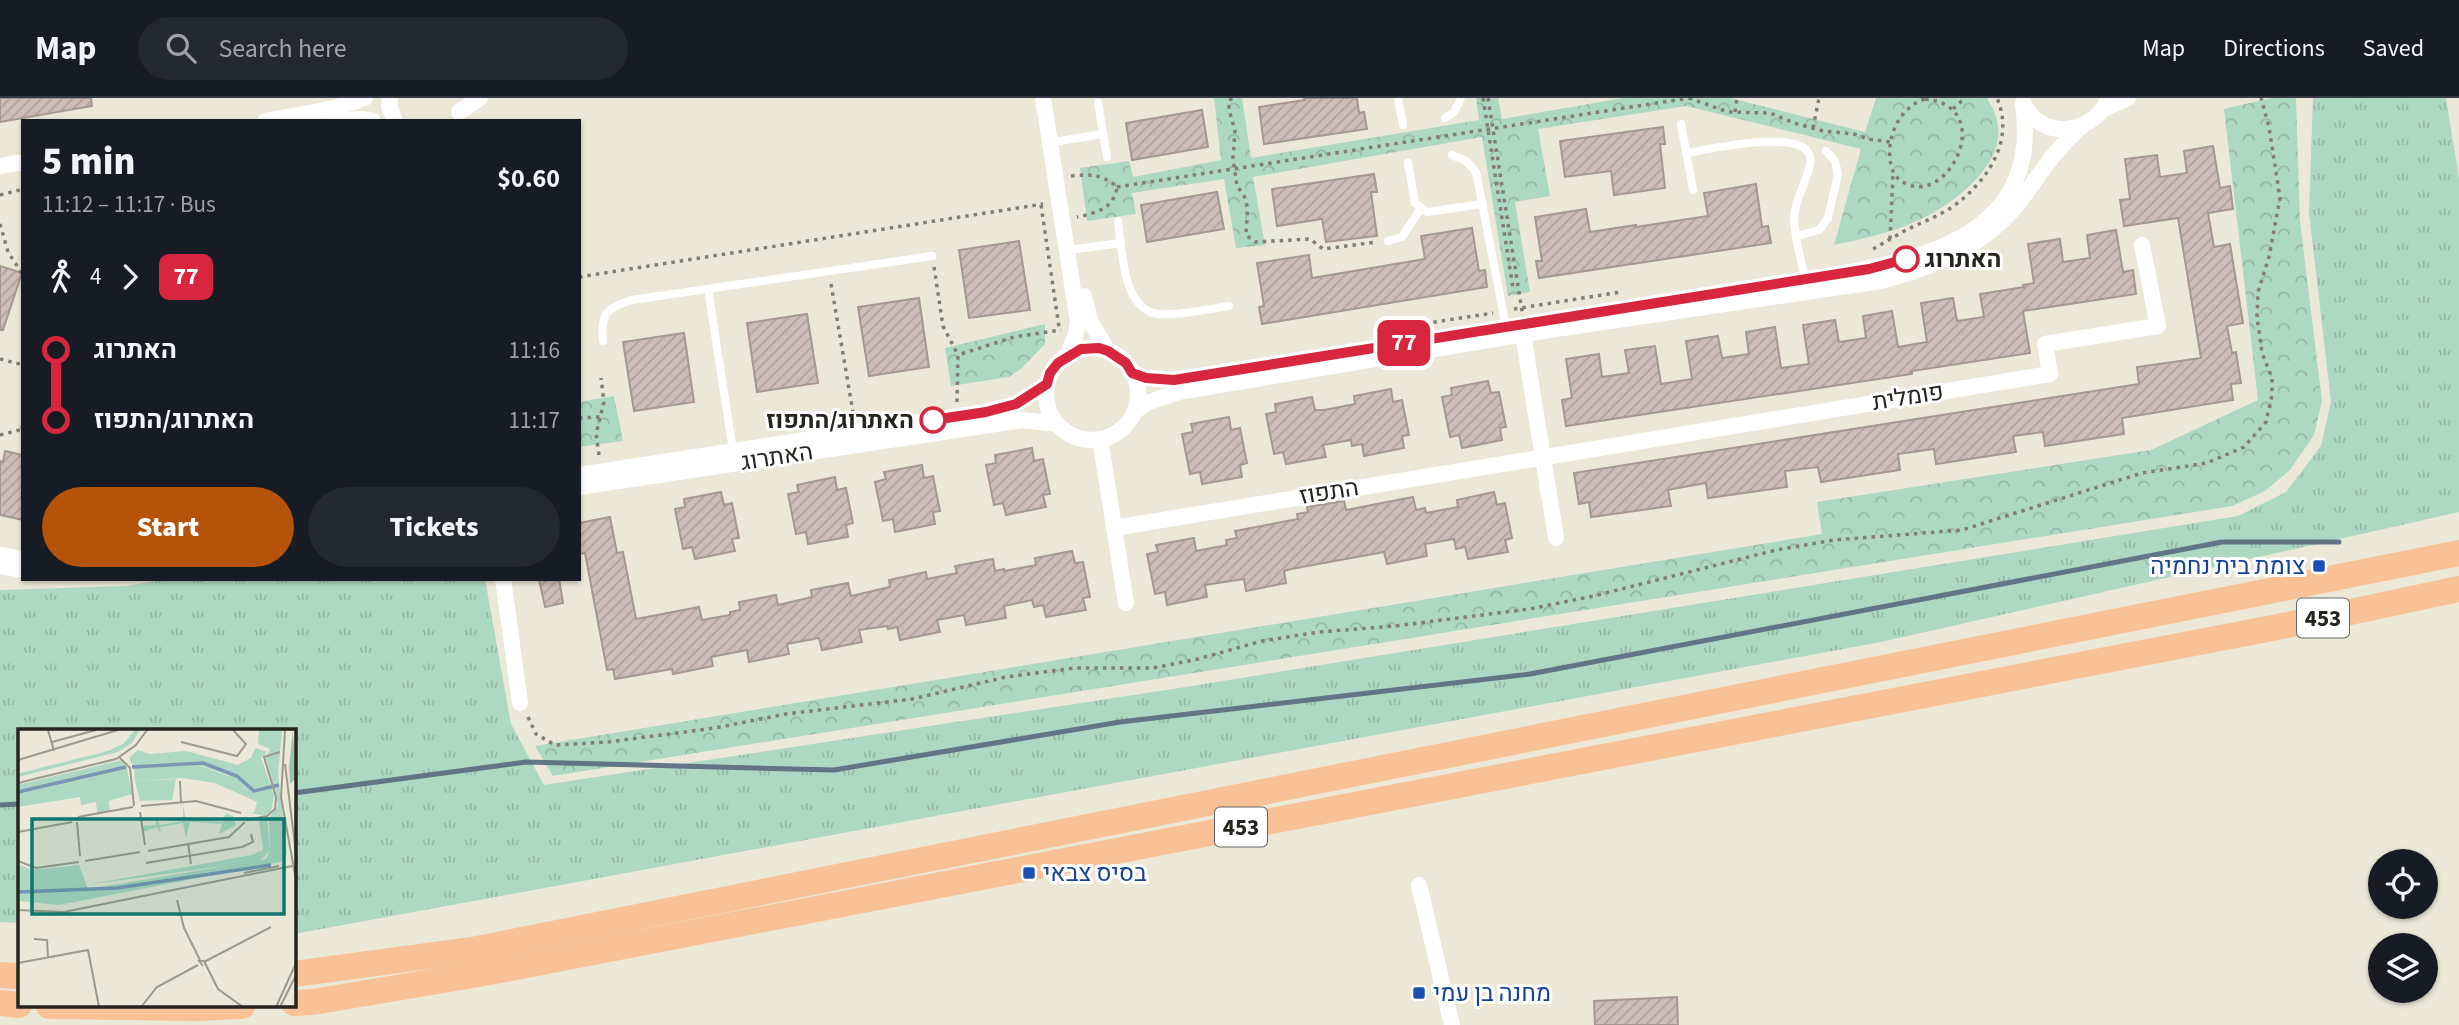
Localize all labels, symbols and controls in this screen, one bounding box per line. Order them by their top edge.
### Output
search box [138,17,628,80]
text: Map [35,25,96,72]
icon: search [162,29,200,67]
text: Search here [218,30,347,67]
text: Map [2142,31,2185,66]
text: Directions [2223,31,2325,66]
text: Saved [2363,31,2424,66]
text: 5 min [42,135,135,189]
text: $0.60 [497,160,560,197]
text: 11:12 – 11:17 · Bus [42,188,216,221]
place label: האתרוג [1925,242,2002,277]
marker: האתרוג [1893,246,1919,272]
icon: walk [42,258,80,296]
icon: forward [111,258,149,296]
text: 77 [173,259,199,294]
text: 4 [90,260,101,293]
line badge: 77 [1372,320,1436,366]
text: 77 [1391,325,1417,360]
text: האתרוג [94,331,177,368]
text: 11:16 [509,334,560,367]
street label: פומלית [1870,374,1946,420]
text: האתרוג/התפוז [94,401,254,438]
place label: האתרוג/התפוז [766,403,914,438]
text: 11:17 [509,404,560,437]
marker: האתרוג/התפוז [920,407,946,433]
street label: האתרוג [738,434,816,480]
street label: התפוז [1297,470,1361,514]
button: Start [42,487,294,567]
button: Tickets [308,487,560,567]
place label: צומת בית נחמיה [2150,549,2305,584]
marker: צומת בית נחמיה [2311,558,2327,574]
road number: 453 [2297,598,2349,638]
inset map [18,729,296,1007]
road number: 453 [1215,807,1267,846]
map controls [2368,849,2438,1003]
button: locate [2368,849,2438,919]
place label: בסיס צבאי [1043,856,1147,891]
marker: בסיס צבאי [1021,865,1037,881]
button: layers [2368,933,2438,1003]
place label: מחנה בן עמי [1433,976,1551,1011]
marker: מחנה בן עמי [1411,985,1427,1001]

